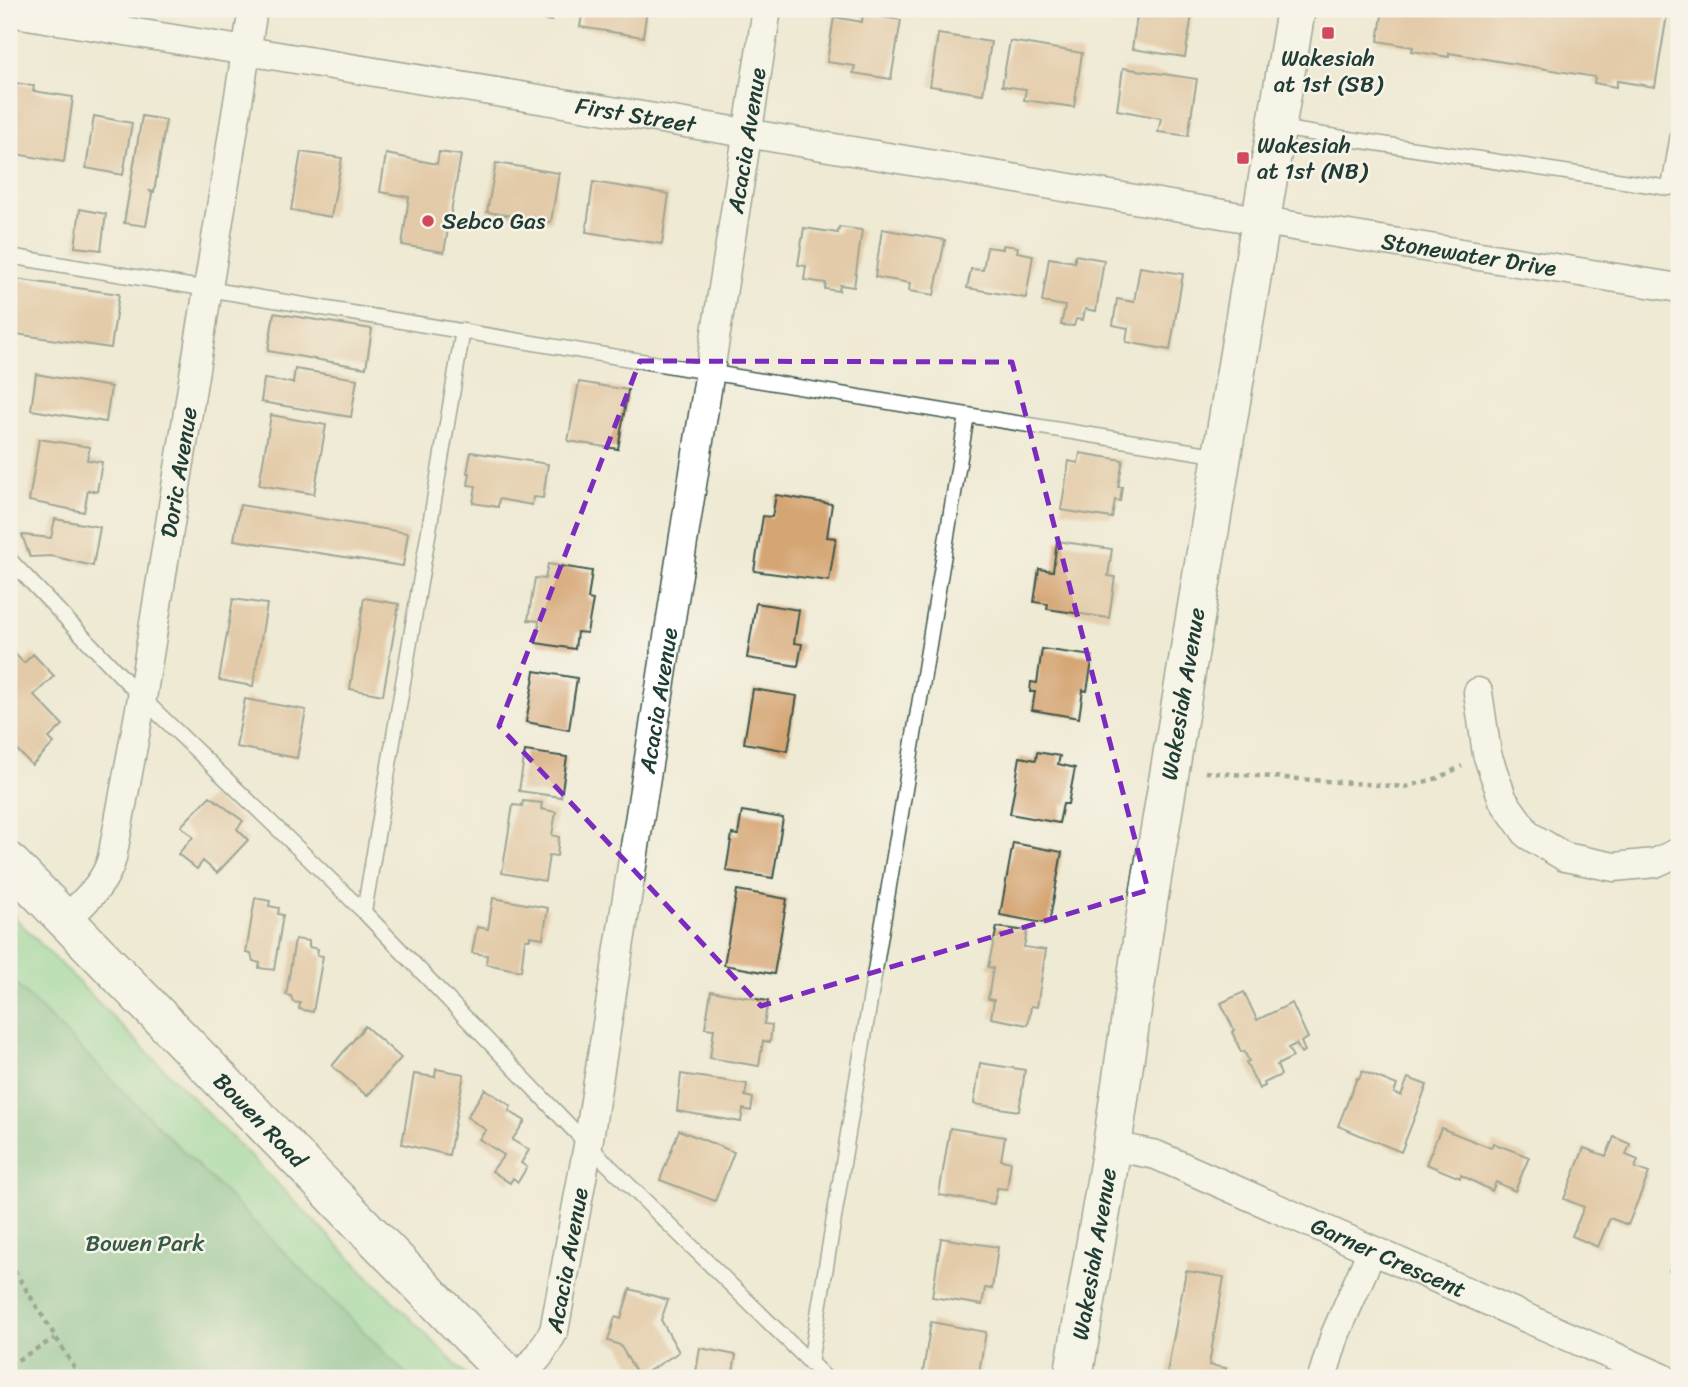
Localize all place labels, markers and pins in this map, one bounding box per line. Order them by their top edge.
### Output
marker: Wakesiah at 1st (SB) [1320,25,1336,41]
place label: Wakesiah at 1st (SB) [1274,38,1384,105]
place label: Wakesiah at 1st (NB) [1257,125,1369,192]
marker: Wakesiah at 1st (NB) [1235,150,1251,166]
place label: Sebco Gas [442,201,546,242]
marker: Sebco Gas [420,213,436,229]

